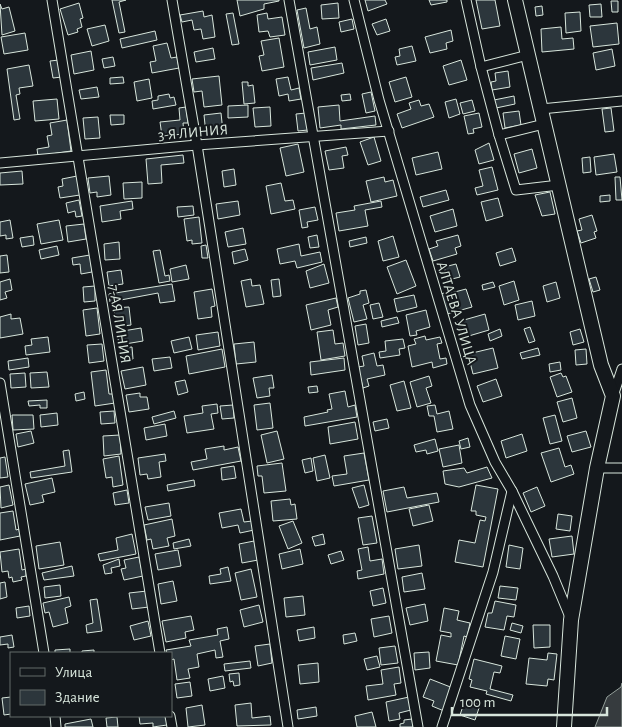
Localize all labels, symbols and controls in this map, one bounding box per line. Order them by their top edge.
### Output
street label: 3-Я ЛИНИЯ [157,122,229,143]
street label: АЛТАЕВА УЛИЦА [434,260,479,367]
street label: 7-АЯ ЛИНИЯ [106,284,133,364]
legend [10,652,172,717]
text: Улица [55,665,92,680]
scale bar [452,684,607,716]
text: Здание [55,690,100,705]
text: 100 m [460,695,495,710]

